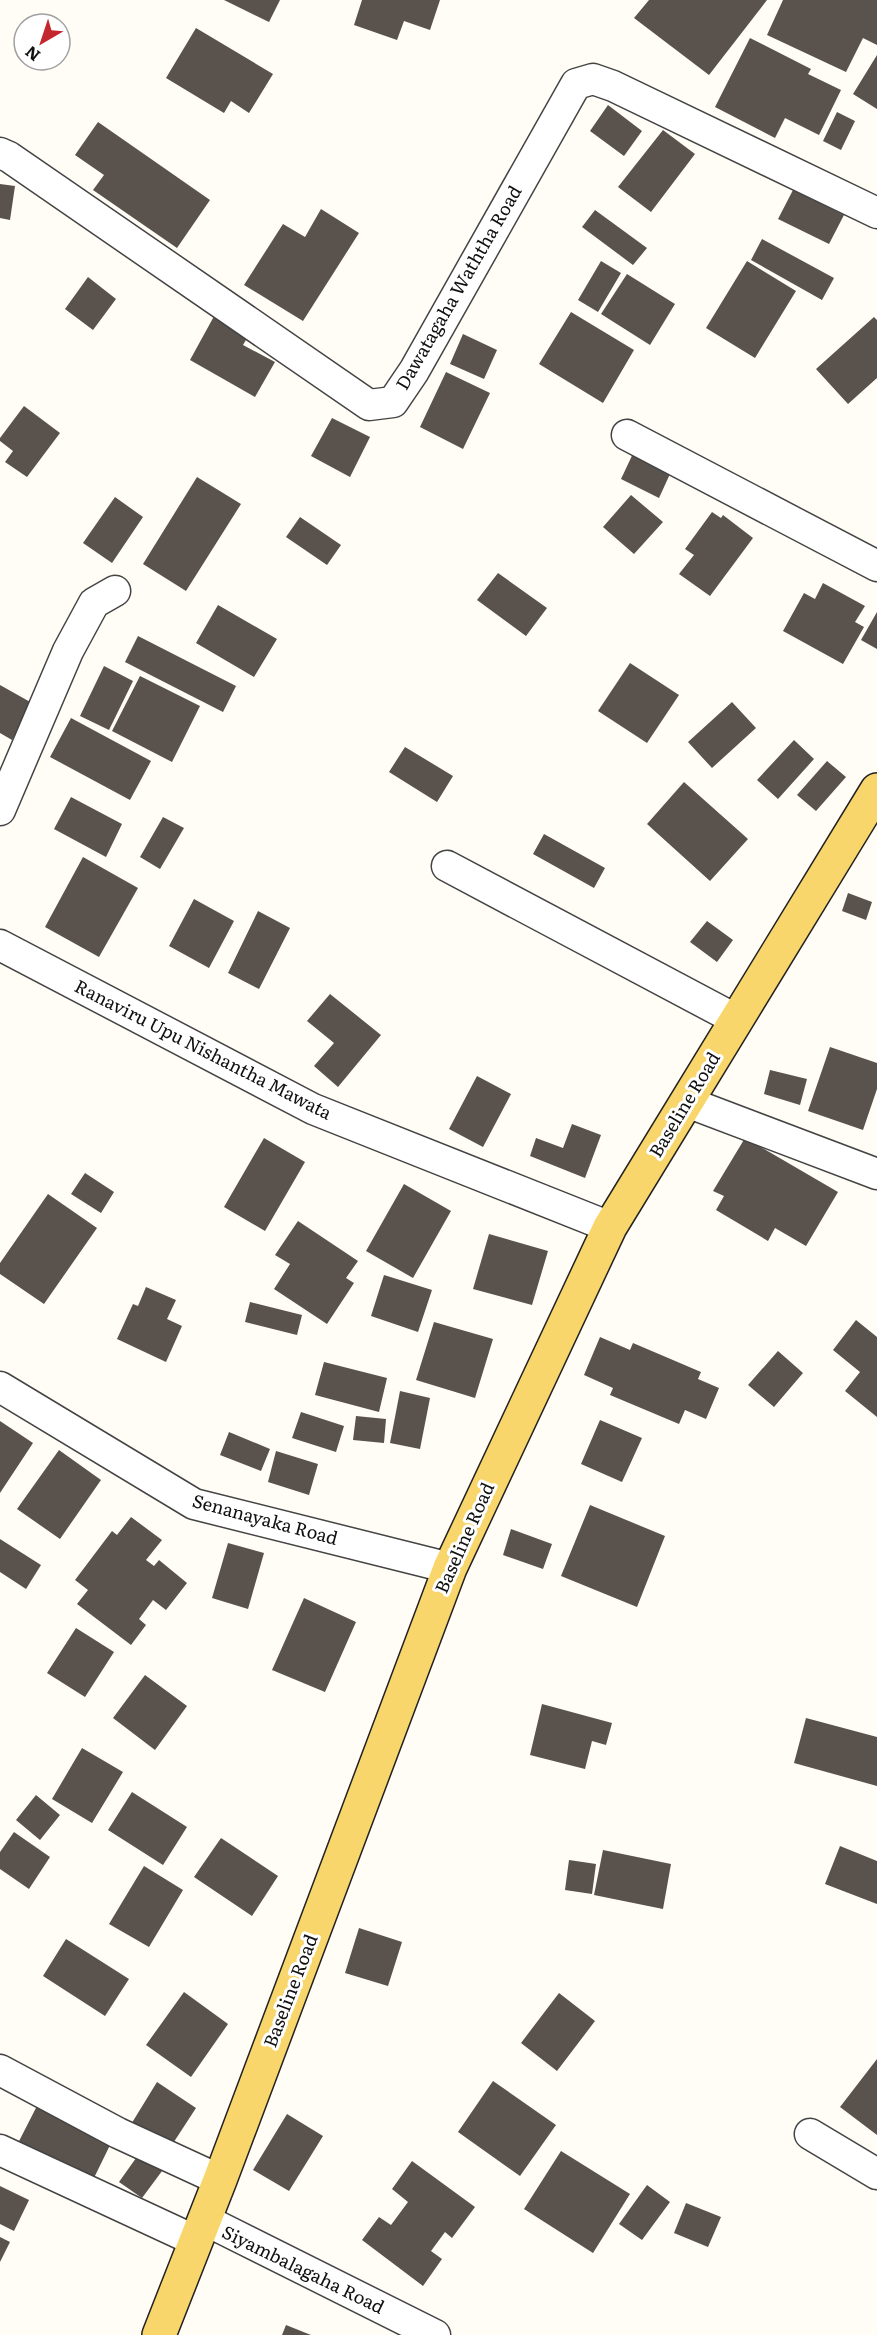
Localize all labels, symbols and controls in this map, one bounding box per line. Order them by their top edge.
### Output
north arrow [12,12,72,72]
text: N [19,41,45,68]
street label: Dawatagaha Waththa Road [388,180,527,395]
street label: Ranaviru Upu Nishantha Mawata [70,972,337,1126]
street label: Baseline Road [641,1046,726,1162]
street label: Baseline Road [427,1478,500,1597]
street label: Senanayaka Road [190,1486,341,1551]
street label: Baseline Road [256,1930,324,2051]
street label: Siyambalagaha Road [218,2218,389,2320]

